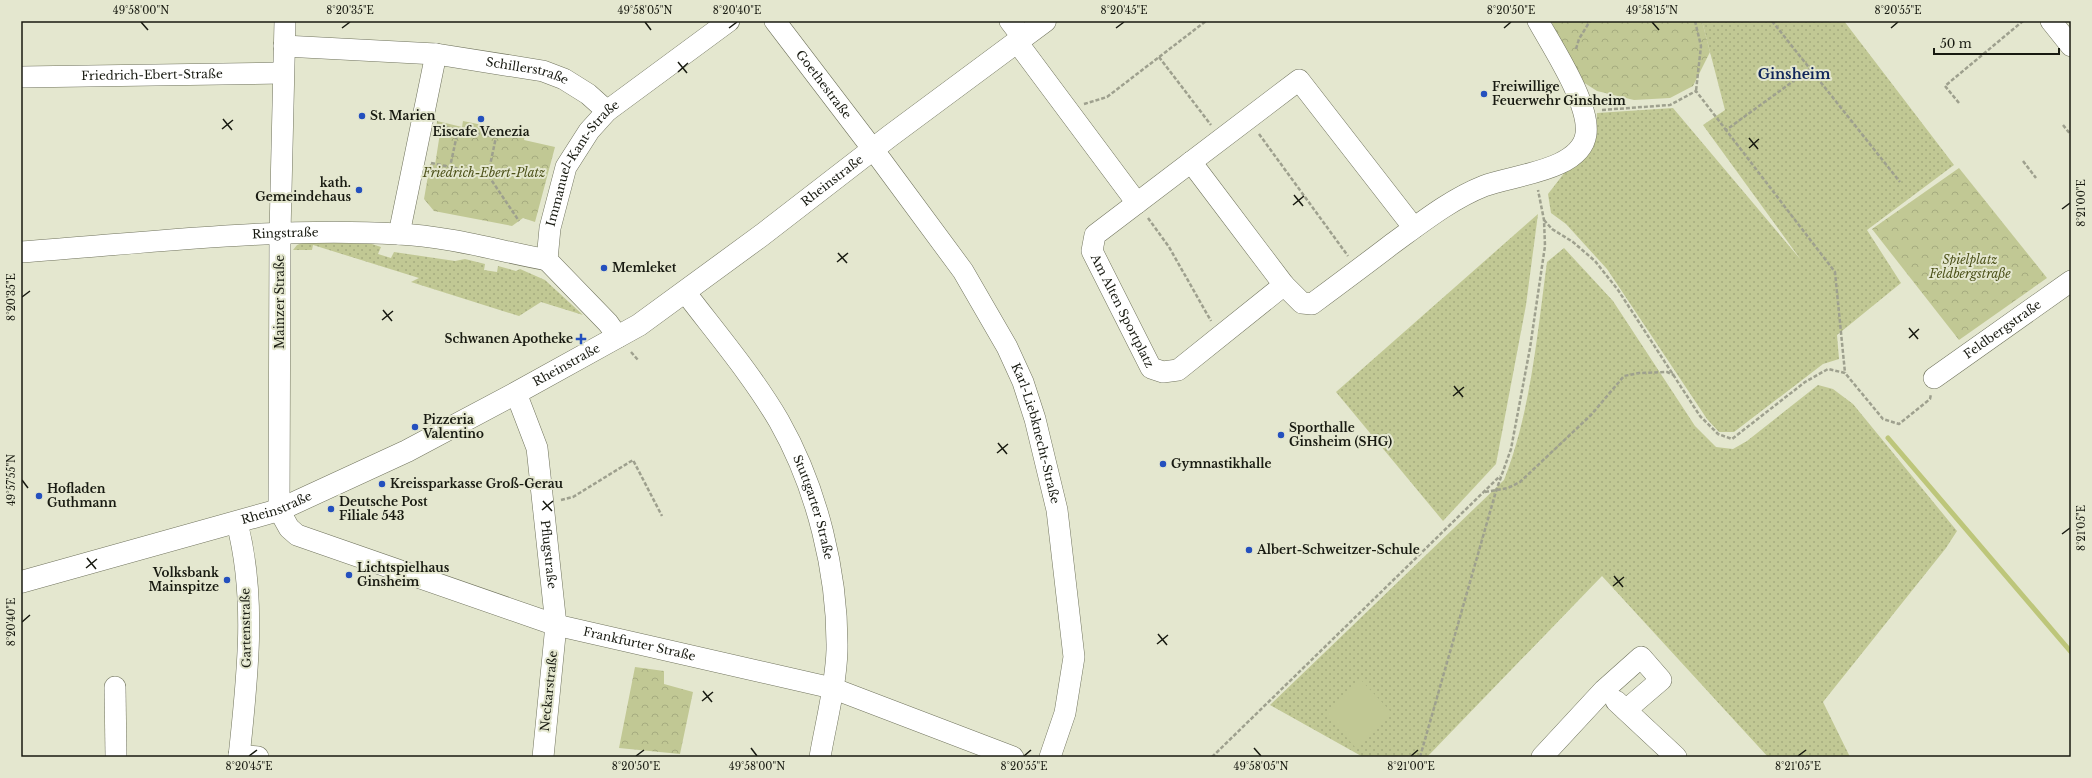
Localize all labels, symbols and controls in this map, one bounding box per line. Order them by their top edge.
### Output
text: 49°58'00"N [113,4,169,17]
text: 8°20'35"E [326,4,374,17]
text: 49°58'05"N [618,4,672,17]
text: 8°20'40"E [713,4,761,17]
text: 8°20'45"E [1100,4,1148,17]
text: 8°20'50"E [1487,4,1535,17]
text: 49°58'15"N [1626,4,1678,17]
text: 8°20'55"E [1874,4,1922,17]
scale bar [1934,30,2059,56]
text: 50 m [1940,36,1972,51]
street label: Goethestraße [793,47,855,122]
street label: Schillerstraße [485,54,572,87]
district label: Ginsheim [1758,65,1831,83]
street label: Friedrich-Ebert-Straße [81,66,223,83]
place label: Freiwillige Feuerwehr Ginsheim [1492,79,1626,108]
marker: Freiwillige Feuerwehr Ginsheim [1479,89,1489,99]
street label: Immanuel-Kant-Straße [543,97,622,228]
place label: St. Marien [370,108,436,123]
marker: St. Marien [357,111,367,121]
marker: Eiscafe Venezia [476,114,486,124]
place label: Eiscafe Venezia [432,124,530,139]
street label: Rheinstraße [798,152,866,209]
park label: Friedrich-Ebert-Platz [422,165,545,180]
place label: kath. Gemeindehaus [255,175,351,204]
text: 8°21'00"E [2075,179,2088,227]
marker: kath. Gemeindehaus [354,185,364,195]
street label: Ringstraße [252,224,319,241]
street label: Am Alten Sportplatz [1087,250,1158,370]
park label: Spielplatz Feldbergstraße [1928,252,2011,281]
street label: Mainzer Straße [272,255,287,349]
place label: Memleket [612,260,677,275]
marker: Memleket [599,263,609,273]
text: 8°20'35"E [5,273,18,321]
street label: Feldbergstraße [1961,296,2044,362]
place label: Schwanen Apotheke [445,331,573,346]
marker: Schwanen Apotheke [576,334,586,344]
street label: Rheinstraße [530,340,603,389]
street label: Karl-Liebknecht-Straße [1008,360,1063,505]
place label: Pizzeria Valentino [422,412,484,441]
place label: Sporthalle Ginsheim (SHG) [1289,420,1392,449]
marker: Pizzeria Valentino [410,422,420,432]
marker: Sporthalle Ginsheim (SHG) [1276,430,1286,440]
street label: Stuttgarter Straße [790,452,837,561]
text: 49°57'55"N [5,454,18,506]
place label: Gymnastikhalle [1171,456,1272,471]
marker: Gymnastikhalle [1158,459,1168,469]
place label: Kreissparkasse Groß-Gerau [390,476,564,491]
marker: Kreissparkasse Groß-Gerau [377,479,387,489]
place label: Hofladen Guthmann [47,481,117,510]
street label: Rheinstraße [239,488,314,527]
marker: Hofladen Guthmann [34,491,44,501]
place label: Deutsche Post Filiale 543 [339,494,428,523]
marker: Deutsche Post Filiale 543 [326,504,336,514]
text: 8°21'05"E [2075,505,2088,551]
street label: Pflugstraße [538,519,560,590]
place label: Albert-Schweitzer-Schule [1256,542,1420,557]
marker: Albert-Schweitzer-Schule [1244,545,1254,555]
place label: Lichtspielhaus Ginsheim [357,560,450,589]
place label: Volksbank Mainspitze [149,565,220,594]
marker: Lichtspielhaus Ginsheim [344,570,354,580]
marker: Volksbank Mainspitze [222,575,232,585]
street label: Gartenstraße [237,588,254,668]
text: 8°20'40"E [5,598,18,646]
street label: Frankfurter Straße [582,623,697,664]
street label: Neckarstraße [537,650,560,732]
text: 8°20'45"E [225,760,273,773]
text: 8°20'50"E [612,760,660,773]
text: 49°58'00"N [729,760,785,773]
text: 8°20'55"E [1000,760,1048,773]
text: 49°58'05"N [1234,760,1288,773]
text: 8°21'00"E [1387,760,1435,773]
text: 8°21'05"E [1775,760,1821,773]

